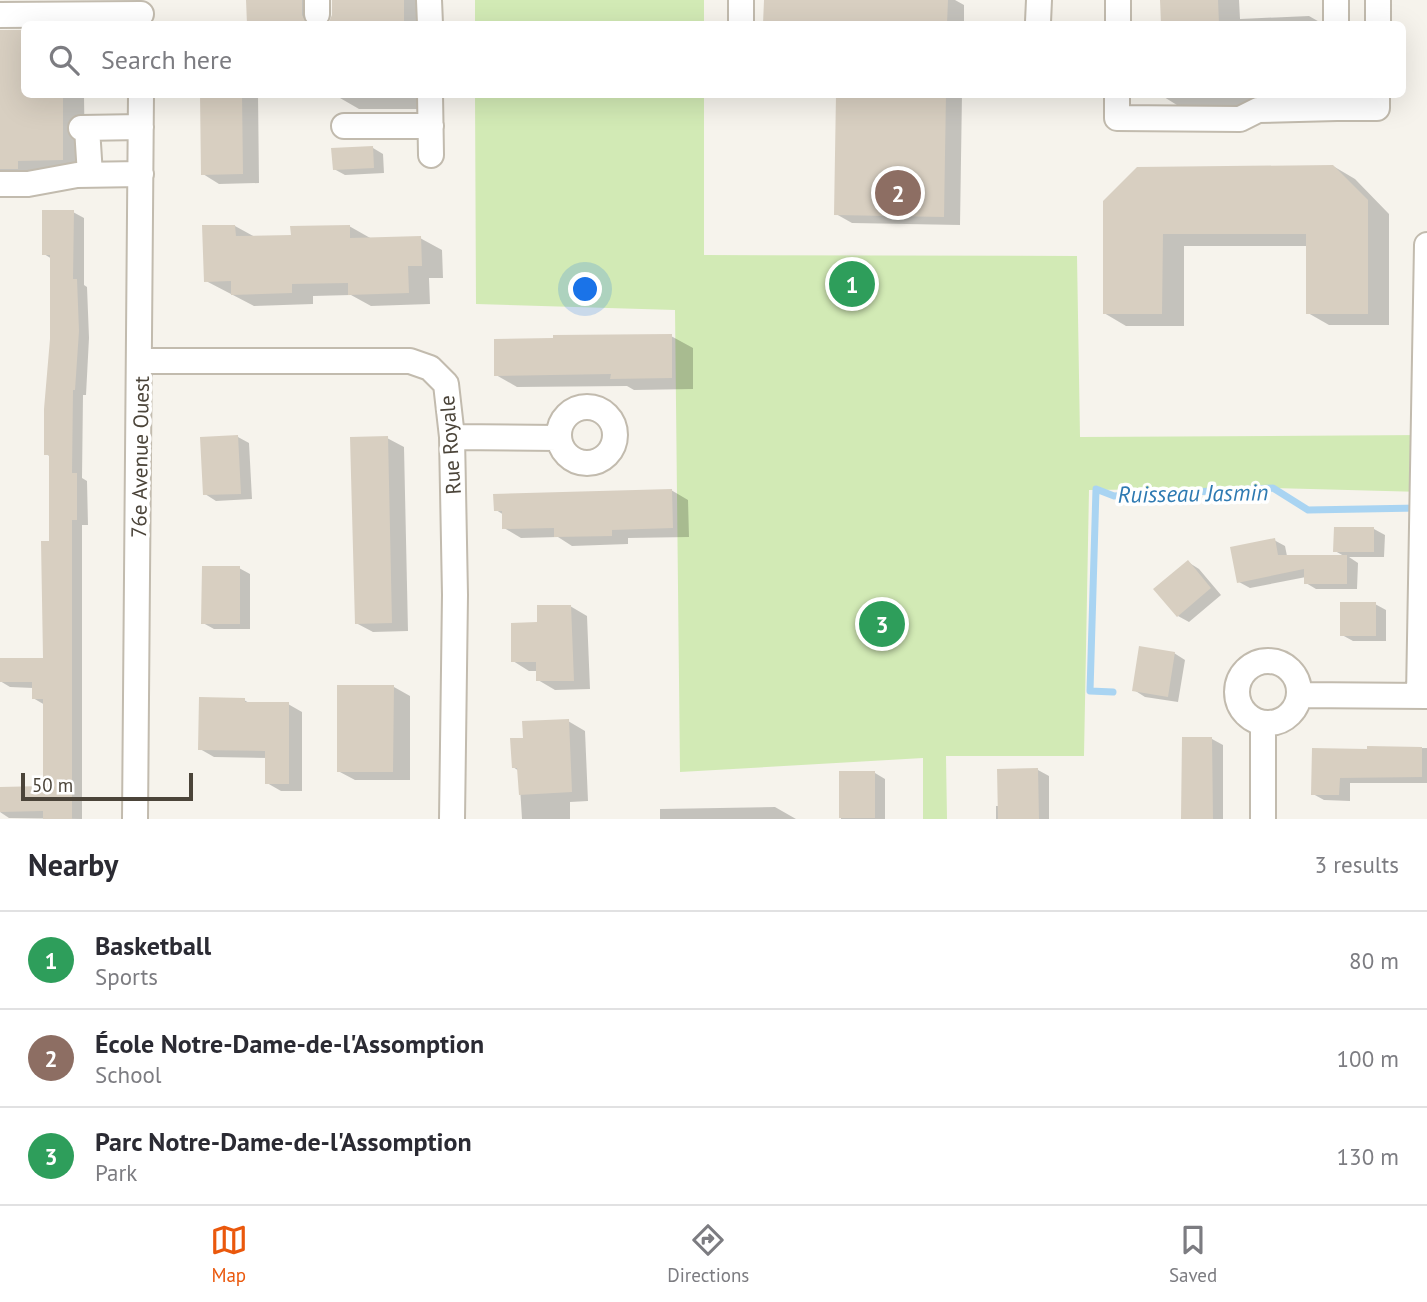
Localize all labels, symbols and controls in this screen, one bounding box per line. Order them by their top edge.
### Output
search box [21,21,1406,98]
icon: search [45,41,83,79]
text: Search here [101,43,232,76]
pin: 2 [875,167,921,219]
pin: 1 [829,258,875,310]
your location [568,272,602,306]
street label: 76e Avenue Ouest [125,376,155,538]
street label: Rue Royale [433,394,467,496]
water label: Ruisseau Jasmin [1117,477,1269,509]
pin: 3 [859,598,905,650]
scale bar [21,770,192,802]
text: 50 m [32,773,73,797]
text: Nearby [28,845,118,884]
text: 3 results [1315,850,1399,879]
text: Basketball [95,929,211,962]
text: 1 [44,946,58,975]
text: 80 m [1349,946,1399,975]
text: Sports [95,962,158,991]
text: École Notre-Dame-de-l'Assomption [95,1027,484,1060]
text: 2 [44,1044,58,1073]
text: 100 m [1337,1044,1399,1073]
text: School [95,1060,162,1089]
text: Parc Notre-Dame-de-l'Assomption [95,1125,472,1158]
text: 3 [44,1142,58,1171]
text: 130 m [1337,1142,1399,1171]
text: Park [95,1158,137,1187]
tab: Map [210,1221,248,1287]
tab: Directions [667,1221,749,1287]
tab: Saved [1169,1221,1217,1287]

